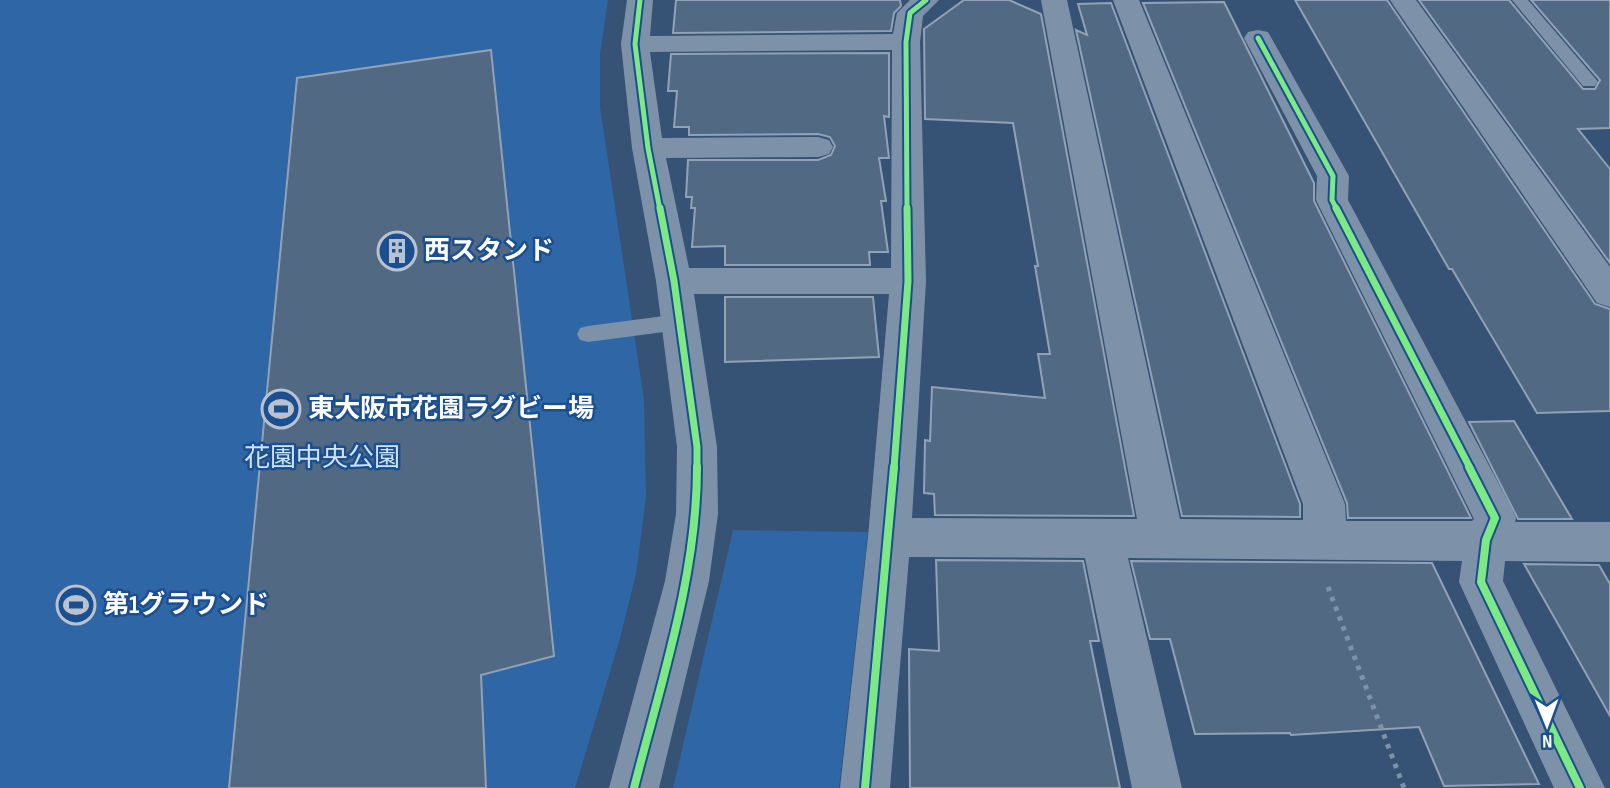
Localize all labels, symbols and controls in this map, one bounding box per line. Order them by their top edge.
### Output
building icon: 西スタンド [376,230,418,272]
place label: 西スタンド [424,236,554,267]
sports icon: 東大阪市花園ラグビー場 [260,388,302,430]
place label: 東大阪市花園ラグビー場 [308,394,594,425]
park label: 花園中央公園 [244,443,400,474]
sports icon: 第1グラウンド [55,584,97,626]
place label: 第1グラウンド [103,590,269,621]
north arrow [1512,690,1582,760]
text: N [1542,729,1553,752]

